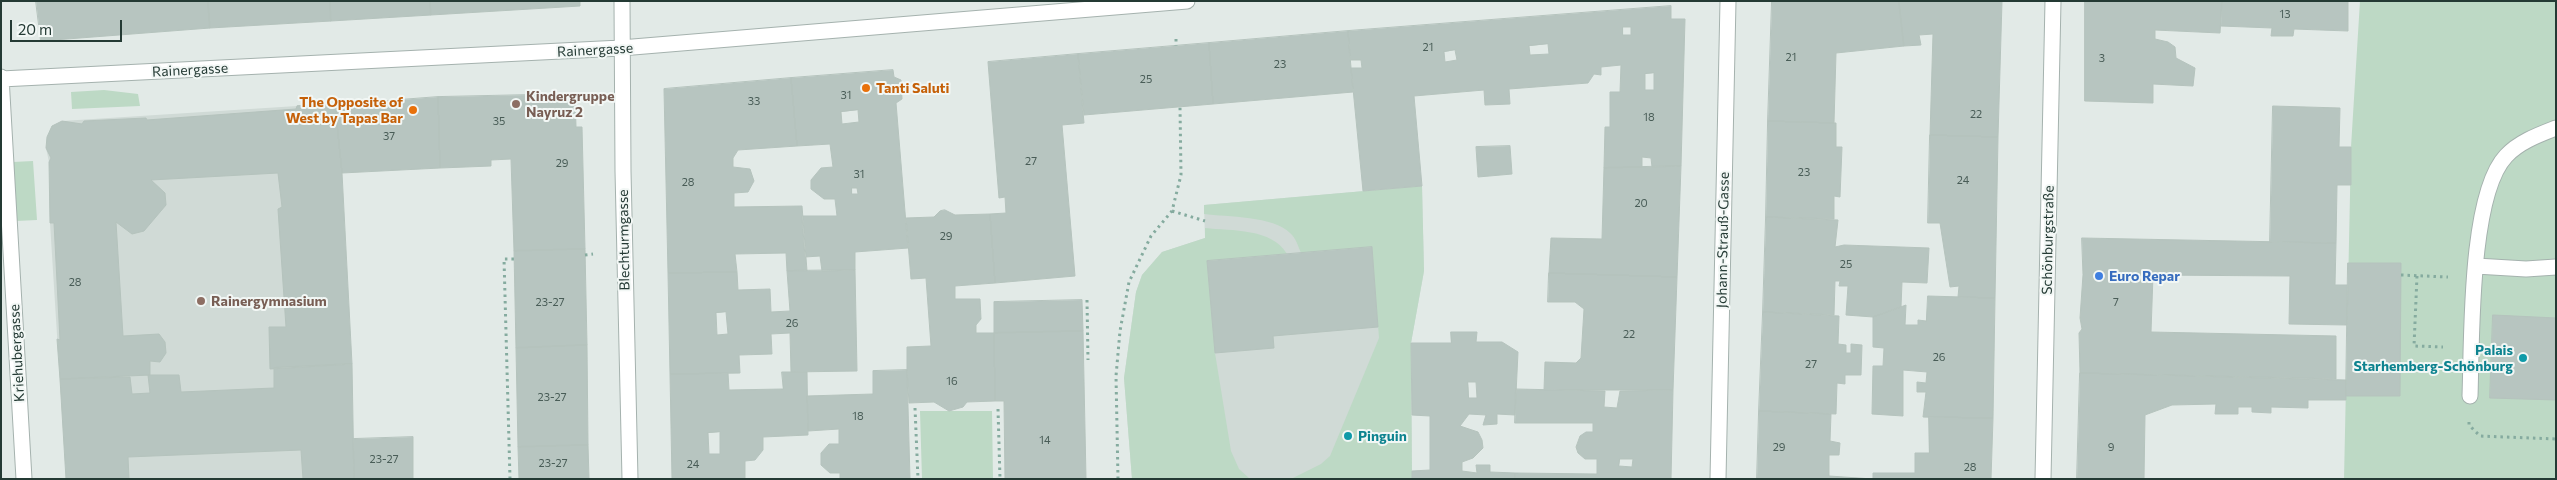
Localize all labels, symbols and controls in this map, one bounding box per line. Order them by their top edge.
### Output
house number: 13 [2280,7,2290,21]
scale bar [12,10,125,42]
text: 20 m [18,20,52,38]
street label: Rainergasse [557,40,633,60]
house number: 21 [1423,40,1433,54]
house number: 21 [1786,50,1796,64]
house number: 3 [2099,51,2105,65]
house number: 23 [1274,57,1286,71]
street label: Rainergasse [152,60,228,80]
house number: 25 [1140,72,1152,86]
place label: Tanti Saluti [876,80,949,96]
marker: Tanti Saluti [860,82,872,94]
place label: Kindergruppe Nayruz 2 [526,88,615,120]
house number: 31 [841,88,851,102]
place label: The Opposite of West by Tapas Bar [286,94,403,126]
house number: 33 [748,94,760,108]
marker: Kindergruppe Nayruz 2 [510,98,522,110]
marker: The Opposite of West by Tapas Bar [407,104,419,116]
house number: 22 [1970,107,1982,121]
house number: 18 [1643,110,1655,124]
house number: 35 [493,114,505,128]
house number: 37 [383,129,395,143]
house number: 27 [1025,154,1037,168]
house number: 29 [556,156,568,170]
house number: 23 [1798,165,1810,179]
house number: 31 [854,167,864,181]
street label: Johann-Strauß-Gasse [1713,172,1733,308]
house number: 24 [1957,173,1969,187]
house number: 28 [682,175,694,189]
street label: Schönburgstraße [2039,185,2057,295]
street label: Blechturmgasse [615,189,633,291]
house number: 20 [1634,196,1648,210]
house number: 29 [940,229,952,243]
house number: 25 [1840,257,1852,271]
place label: Euro Repar [2109,268,2180,284]
marker: Euro Repar [2093,270,2105,282]
house number: 28 [69,275,81,289]
place label: Rainergymnasium [211,293,327,309]
marker: Rainergymnasium [195,295,207,307]
house number: 23-27 [536,295,564,309]
house number: 7 [2113,295,2119,309]
street label: Kriehubergasse [6,304,28,402]
house number: 26 [786,316,798,330]
house number: 22 [1623,327,1635,341]
place label: Palais Starhemberg-Schönburg [2354,342,2513,374]
house number: 26 [1933,350,1945,364]
marker: Palais Starhemberg-Schönburg [2517,352,2529,364]
house number: 27 [1805,357,1817,371]
house number: 16 [946,374,958,388]
house number: 23-27 [538,390,566,404]
house number: 18 [852,409,864,423]
place label: Pinguin [1358,428,1407,444]
marker: Pinguin [1342,430,1354,442]
house number: 14 [1039,433,1051,447]
house number: 29 [1773,440,1785,454]
house number: 9 [2108,440,2114,454]
house number: 23-27 [370,452,398,466]
house number: 23-27 [539,456,567,470]
house number: 24 [687,457,699,471]
house number: 28 [1964,460,1976,474]

